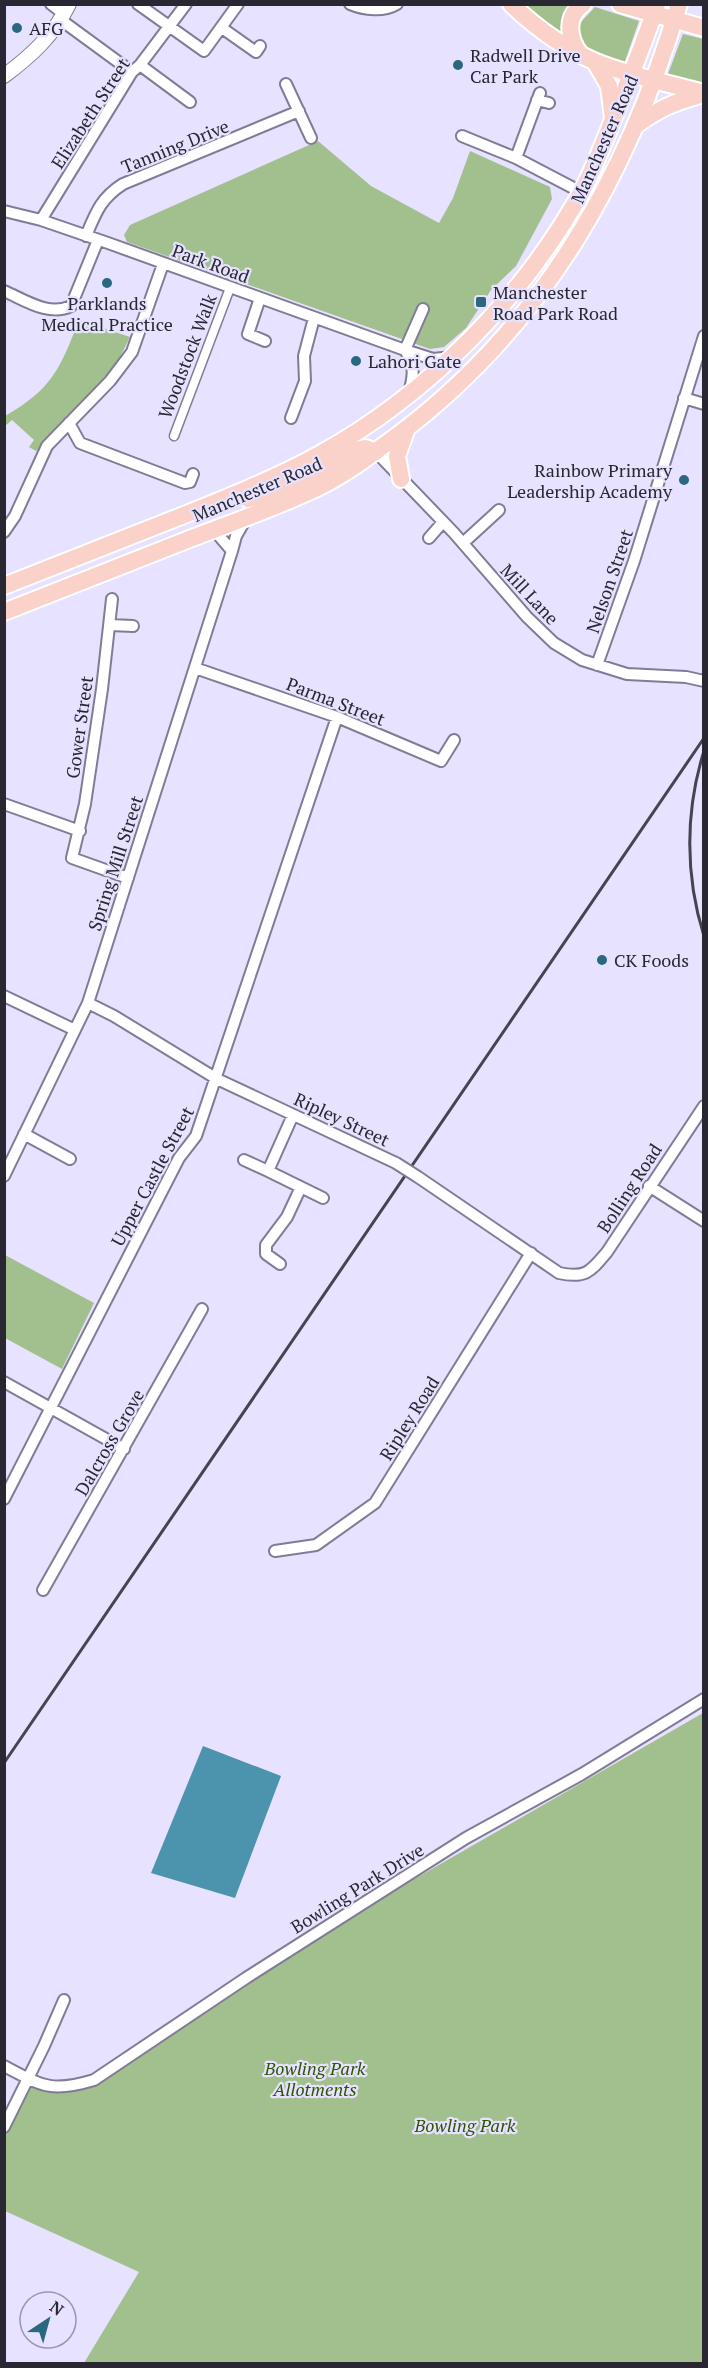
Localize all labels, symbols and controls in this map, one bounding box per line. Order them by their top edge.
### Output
place label: AFG [29,16,64,40]
marker: AFG [10,21,24,35]
place label: Radwell Drive Car Park [470,43,581,88]
street label: Elizabeth Street [45,53,135,173]
marker: Radwell Drive Car Park [451,58,465,72]
street label: Manchester Road [565,71,643,207]
street label: Tanning Drive [118,114,232,178]
street label: Park Road [169,238,253,288]
marker: Parklands Medical Practice [100,276,114,290]
place label: Manchester Road Park Road [493,280,618,325]
street label: Woodstock Walk [152,290,222,422]
place label: Parklands Medical Practice [41,291,173,336]
marker: Manchester Road Park Road [474,295,488,309]
place label: Lahori Gate [368,349,461,373]
marker: Lahori Gate [349,354,363,368]
street label: Manchester Road [189,451,325,527]
place label: Rainbow Primary Leadership Academy [507,458,673,503]
marker: Rainbow Primary Leadership Academy [677,473,691,487]
street label: Nelson Street [580,526,638,636]
street label: Mill Lane [496,558,564,630]
street label: Parma Street [283,671,389,731]
street label: Gower Street [60,674,98,780]
street label: Spring Mill Street [82,792,148,934]
place label: CK Foods [614,948,689,972]
marker: CK Foods [595,953,609,967]
street label: Ripley Street [290,1086,394,1152]
street label: Upper Castle Street [105,1102,199,1250]
street label: Bolling Road [591,1139,667,1237]
street label: Ripley Road [374,1371,444,1465]
street label: Dalcross Grove [69,1384,149,1500]
street label: Bowling Park Drive [286,1837,428,1939]
park label: Bowling Park Allotments [263,2056,366,2101]
park label: Bowling Park [413,2113,516,2137]
north arrow [18,2290,78,2350]
text: N [45,2295,68,2320]

